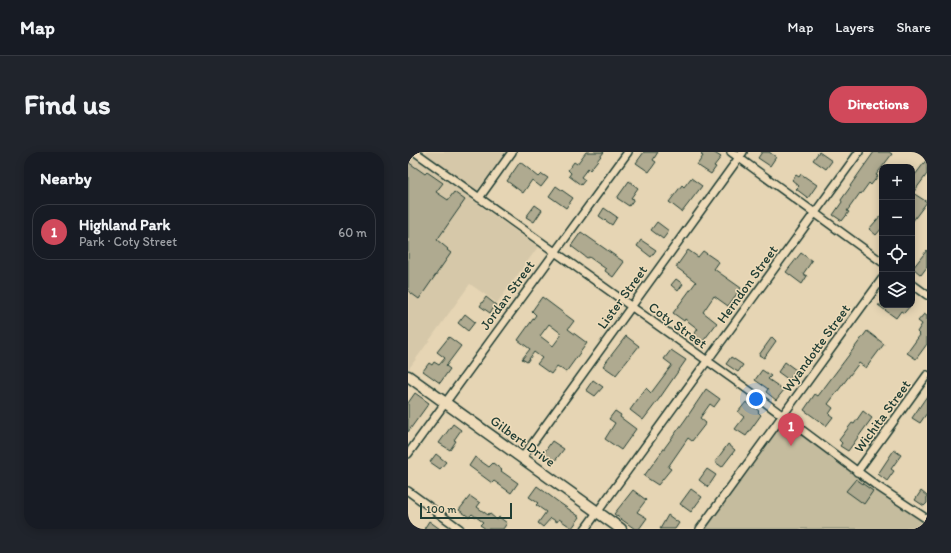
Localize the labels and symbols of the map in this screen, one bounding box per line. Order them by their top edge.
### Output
street label: Herndon Street [713,242,781,327]
street label: Jordan Street [476,257,538,333]
street label: Lister Street [594,262,651,332]
street label: Coty Street [645,298,710,352]
street label: Wyandotte Street [779,301,854,396]
street label: Wichita Street [850,377,914,456]
your location [746,389,766,409]
street label: Gilbert Drive [487,412,559,471]
pin: 1 [778,413,804,446]
scale bar [420,501,512,520]

